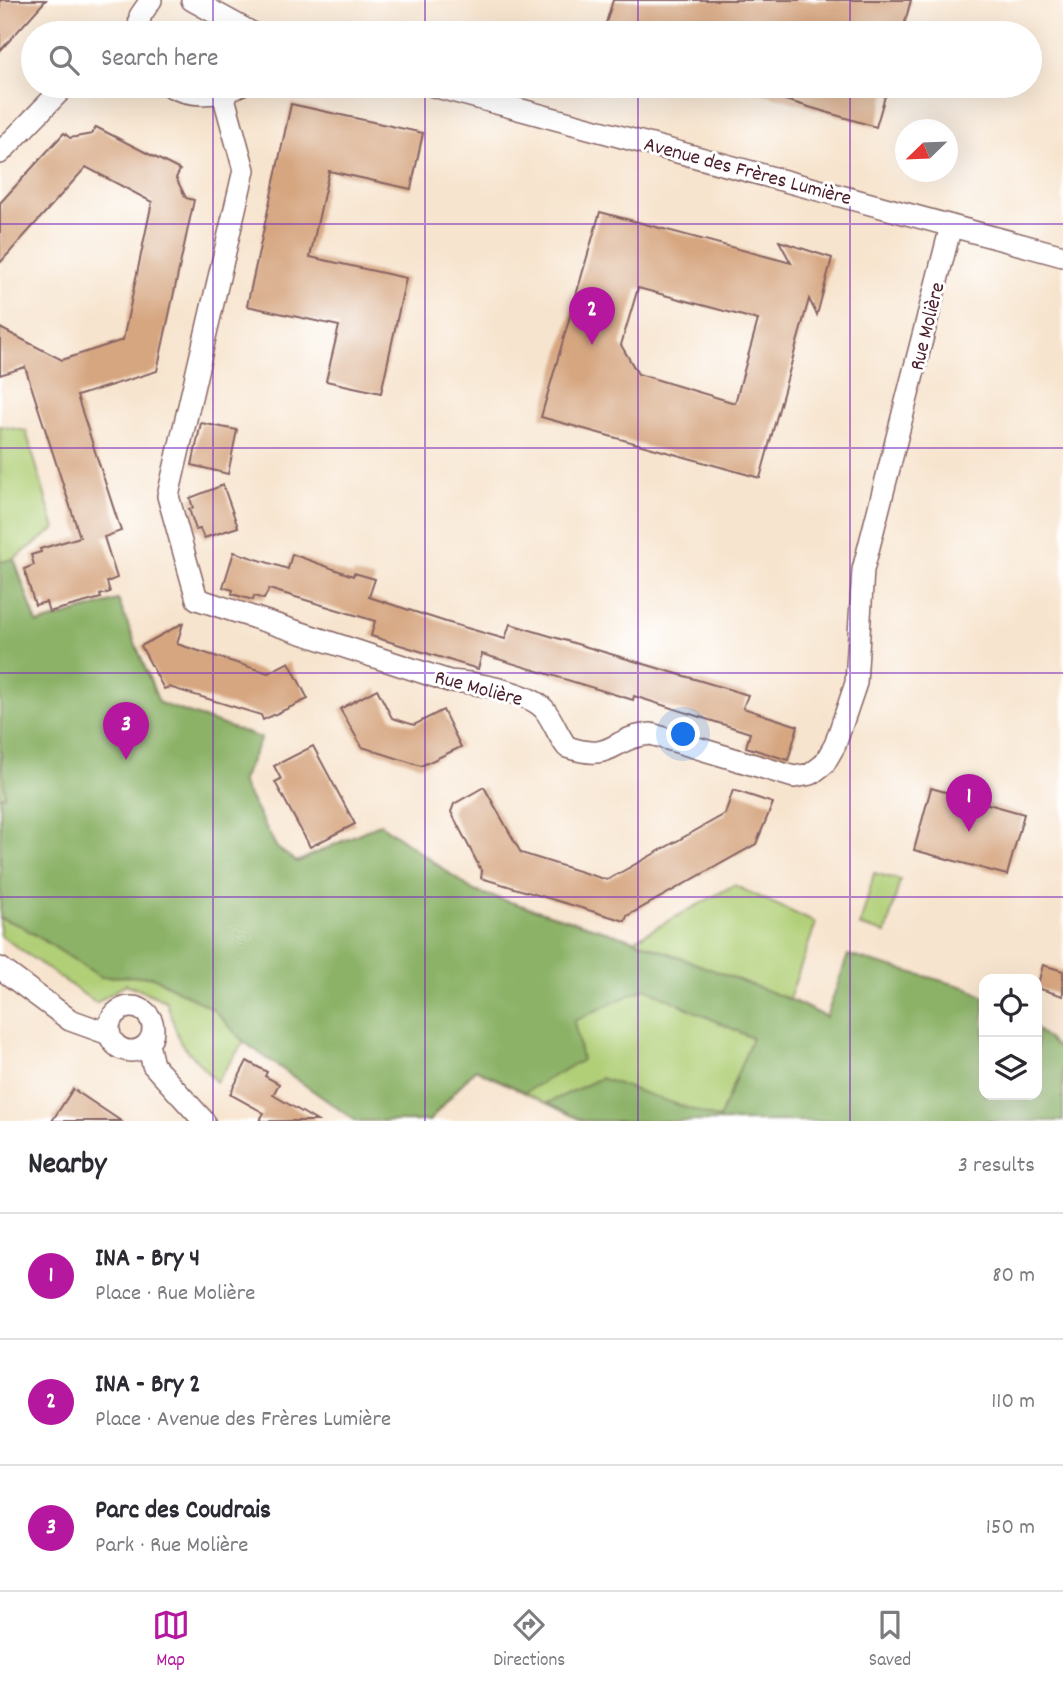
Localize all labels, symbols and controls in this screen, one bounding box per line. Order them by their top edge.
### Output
search box [21,21,1042,98]
icon: search [45,41,83,79]
text: Search here [101,41,219,78]
north arrow [895,119,958,182]
street label: Avenue des Frères Lumière [640,131,854,215]
street label: Rue Molière [903,279,954,374]
pin: 2 [569,287,615,345]
street label: Rue Molière [431,664,526,716]
pin: 3 [103,702,149,760]
your location [666,717,700,751]
pin: 1 [946,774,992,832]
map controls [979,974,1042,1100]
button: locate [979,974,1042,1037]
button: layers [979,1037,1042,1100]
text: Nearby [28,1145,106,1188]
text: 3 results [958,1150,1035,1183]
text: INA - Bry 4 [95,1241,200,1278]
text: 1 [48,1260,54,1293]
text: 80 m [992,1260,1035,1293]
text: Place · Rue Molière [95,1278,255,1311]
text: INA - Bry 2 [95,1367,201,1404]
text: 2 [46,1386,56,1419]
text: 110 m [991,1386,1035,1419]
text: Place · Avenue des Frères Lumière [95,1404,391,1437]
text: Parc des Coudrais [95,1493,271,1530]
text: 3 [46,1512,56,1545]
text: 150 m [986,1512,1035,1545]
text: Park · Rue Molière [95,1530,248,1563]
tab: Map [152,1606,190,1675]
tab: Directions [493,1606,565,1675]
tab: Saved [869,1606,911,1675]

